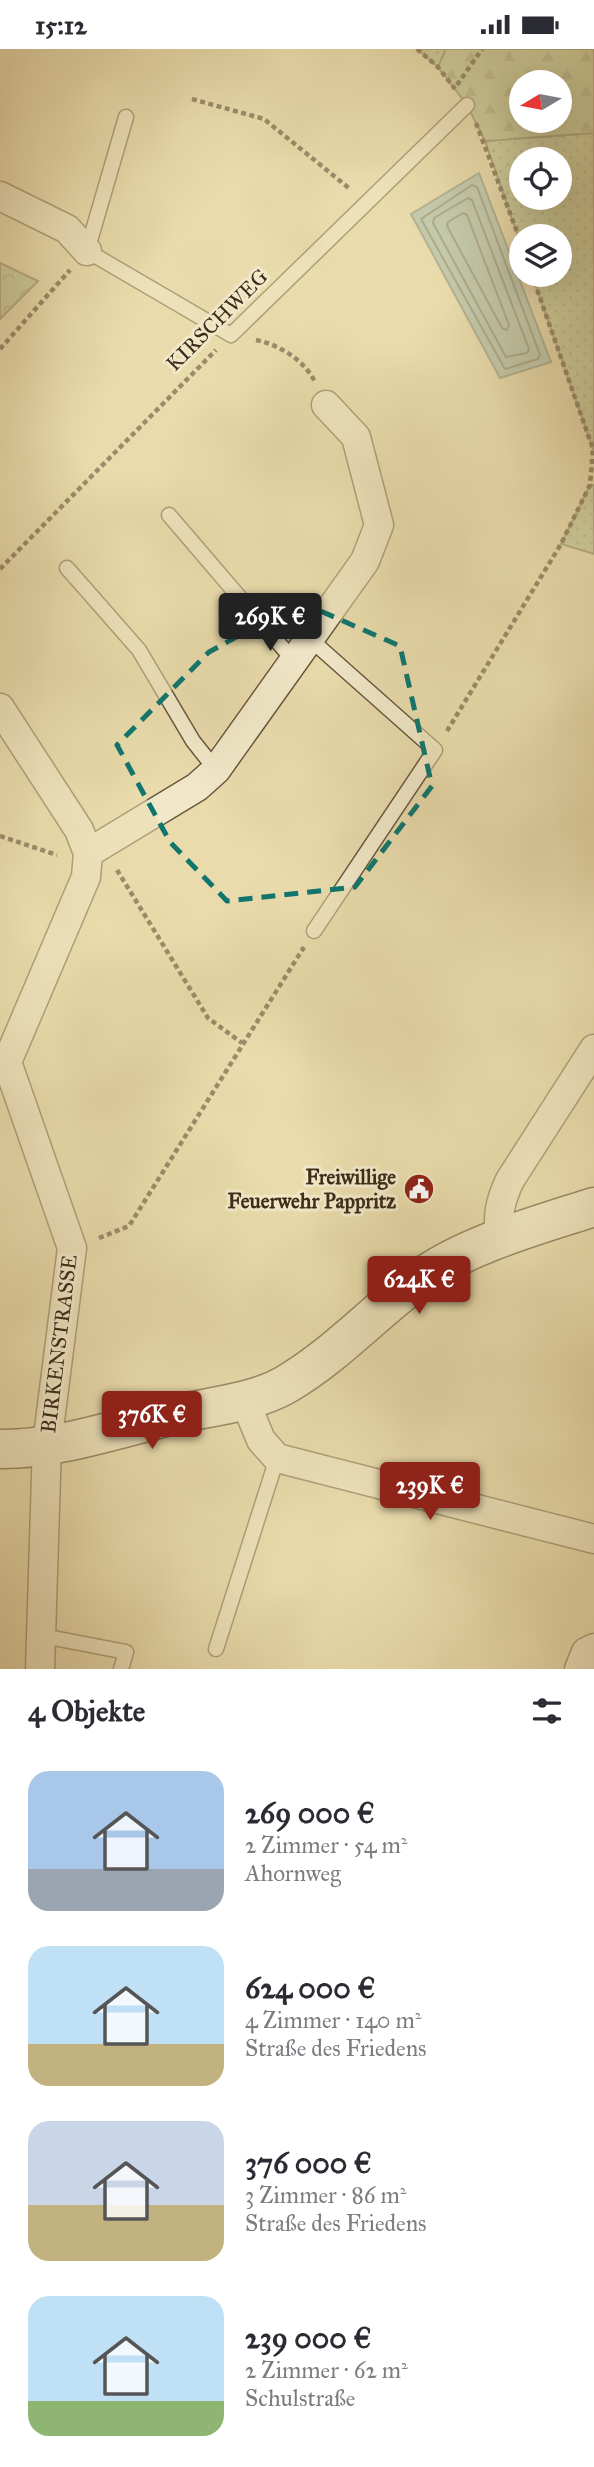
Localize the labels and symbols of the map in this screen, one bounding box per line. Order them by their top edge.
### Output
north arrow [509,70,572,133]
street label: KIRSCHWEG [161,264,273,376]
pin: 269K € [213,593,327,653]
place label: Freiwillige Feuerwehr Pappritz [228,1164,396,1214]
public building icon: Freiwillige Feuerwehr Pappritz [402,1172,436,1206]
street label: BIRKENSTRASSE [35,1253,83,1435]
pin: 624K € [362,1257,476,1316]
pin: 376K € [95,1391,209,1451]
pin: 239K € [373,1463,487,1522]

